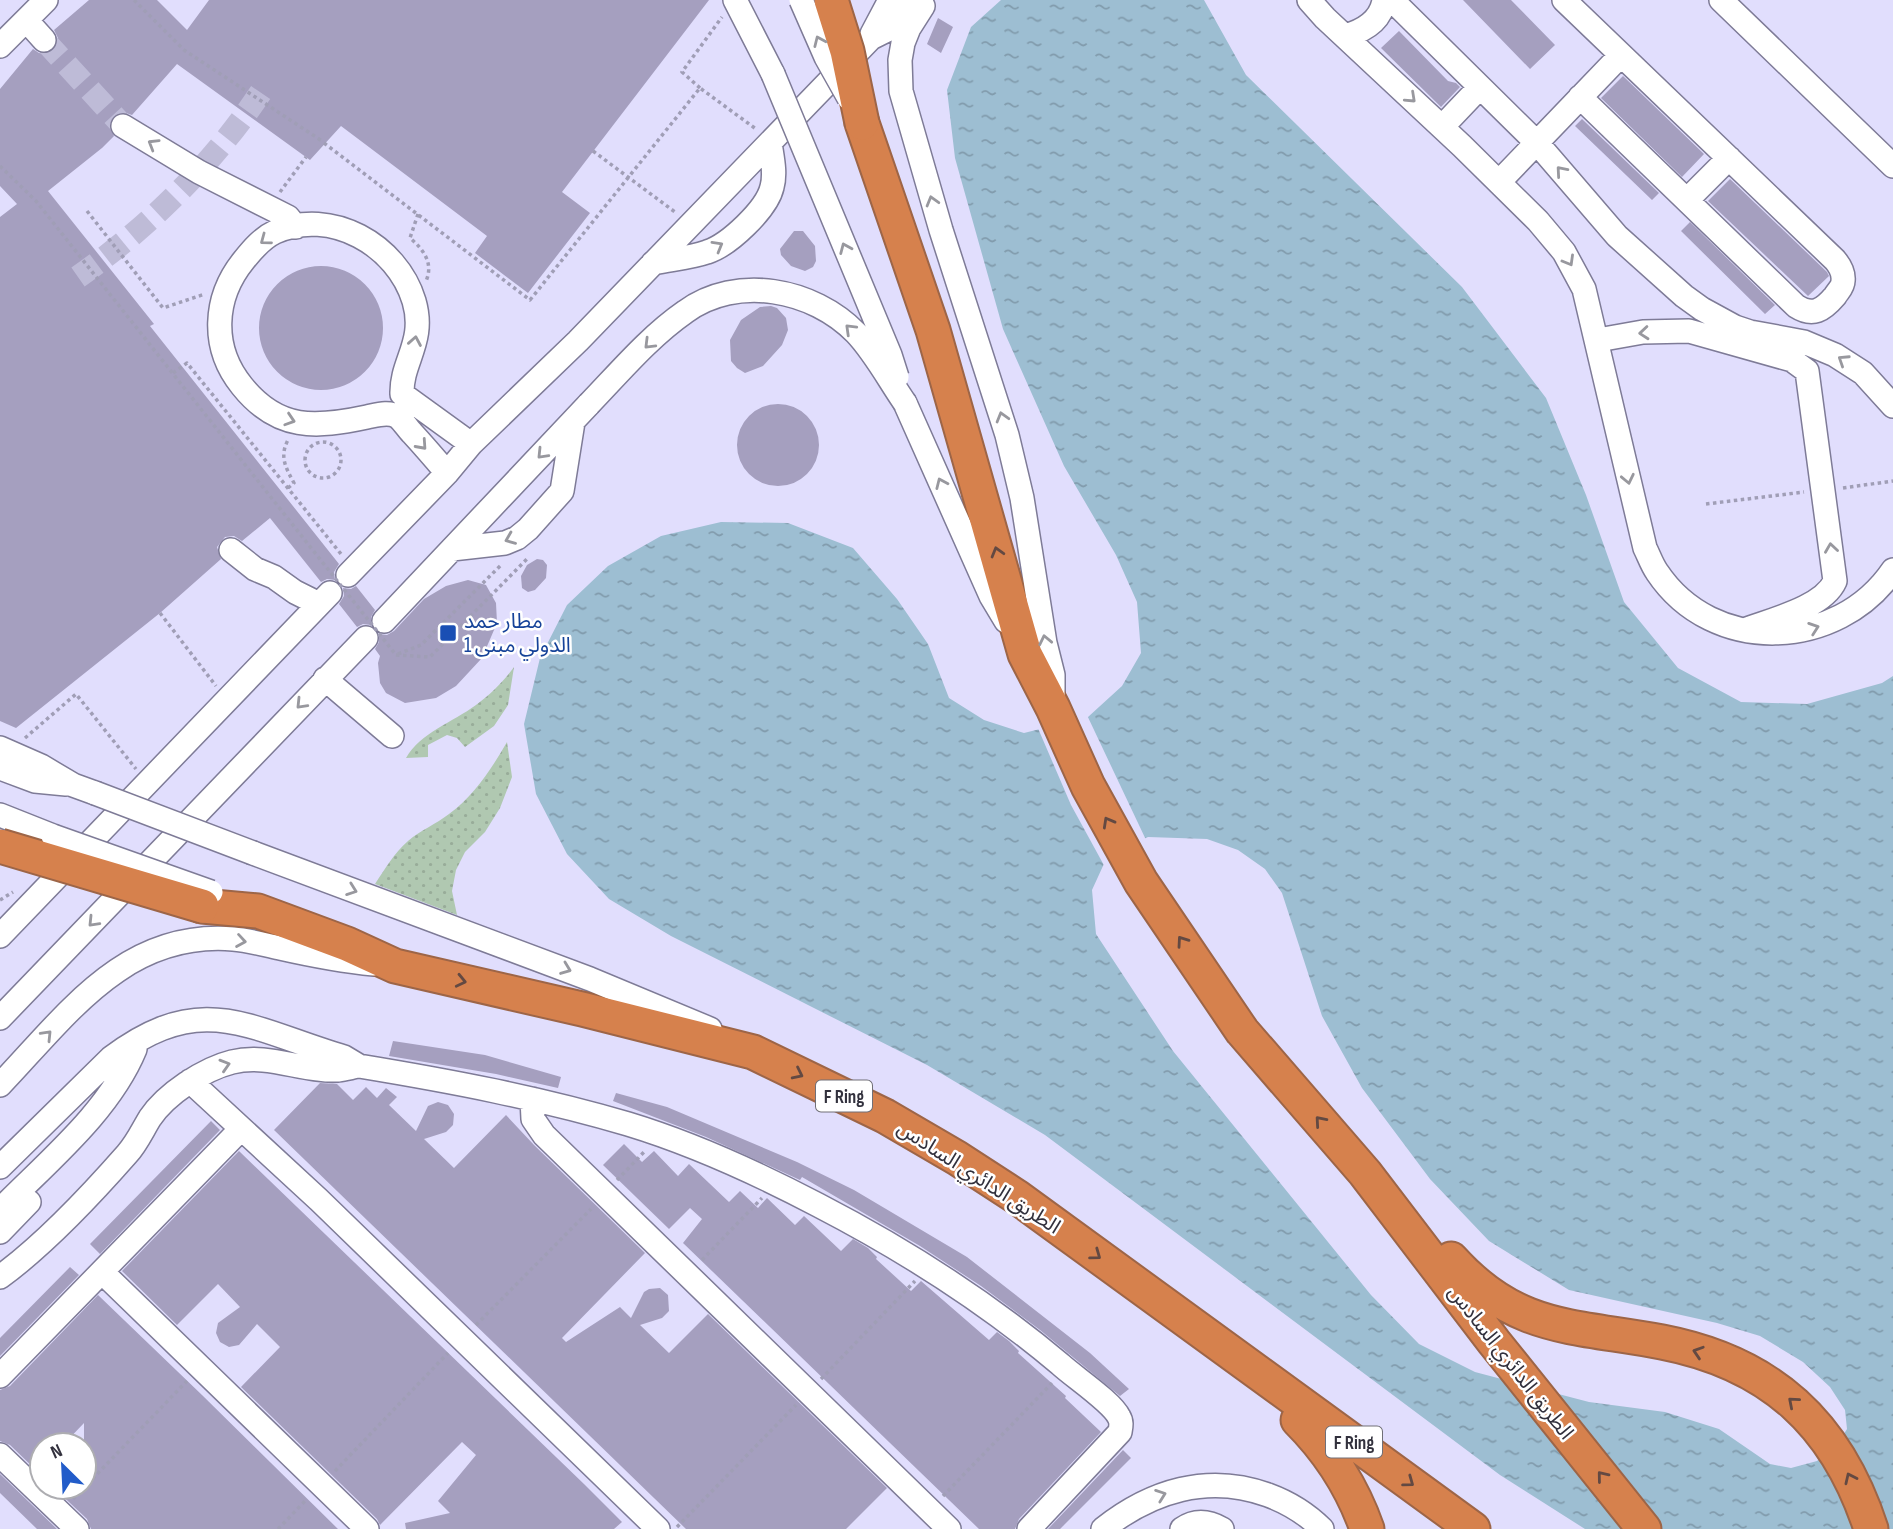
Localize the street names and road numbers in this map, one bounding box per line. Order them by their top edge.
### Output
road number: F Ring [816,1080,872,1112]
street label: الطريق الدائري السادس [891,1115,1065,1242]
street label: الطريق الدائري السادس [1440,1280,1579,1446]
road number: F Ring [1326,1426,1382,1458]

